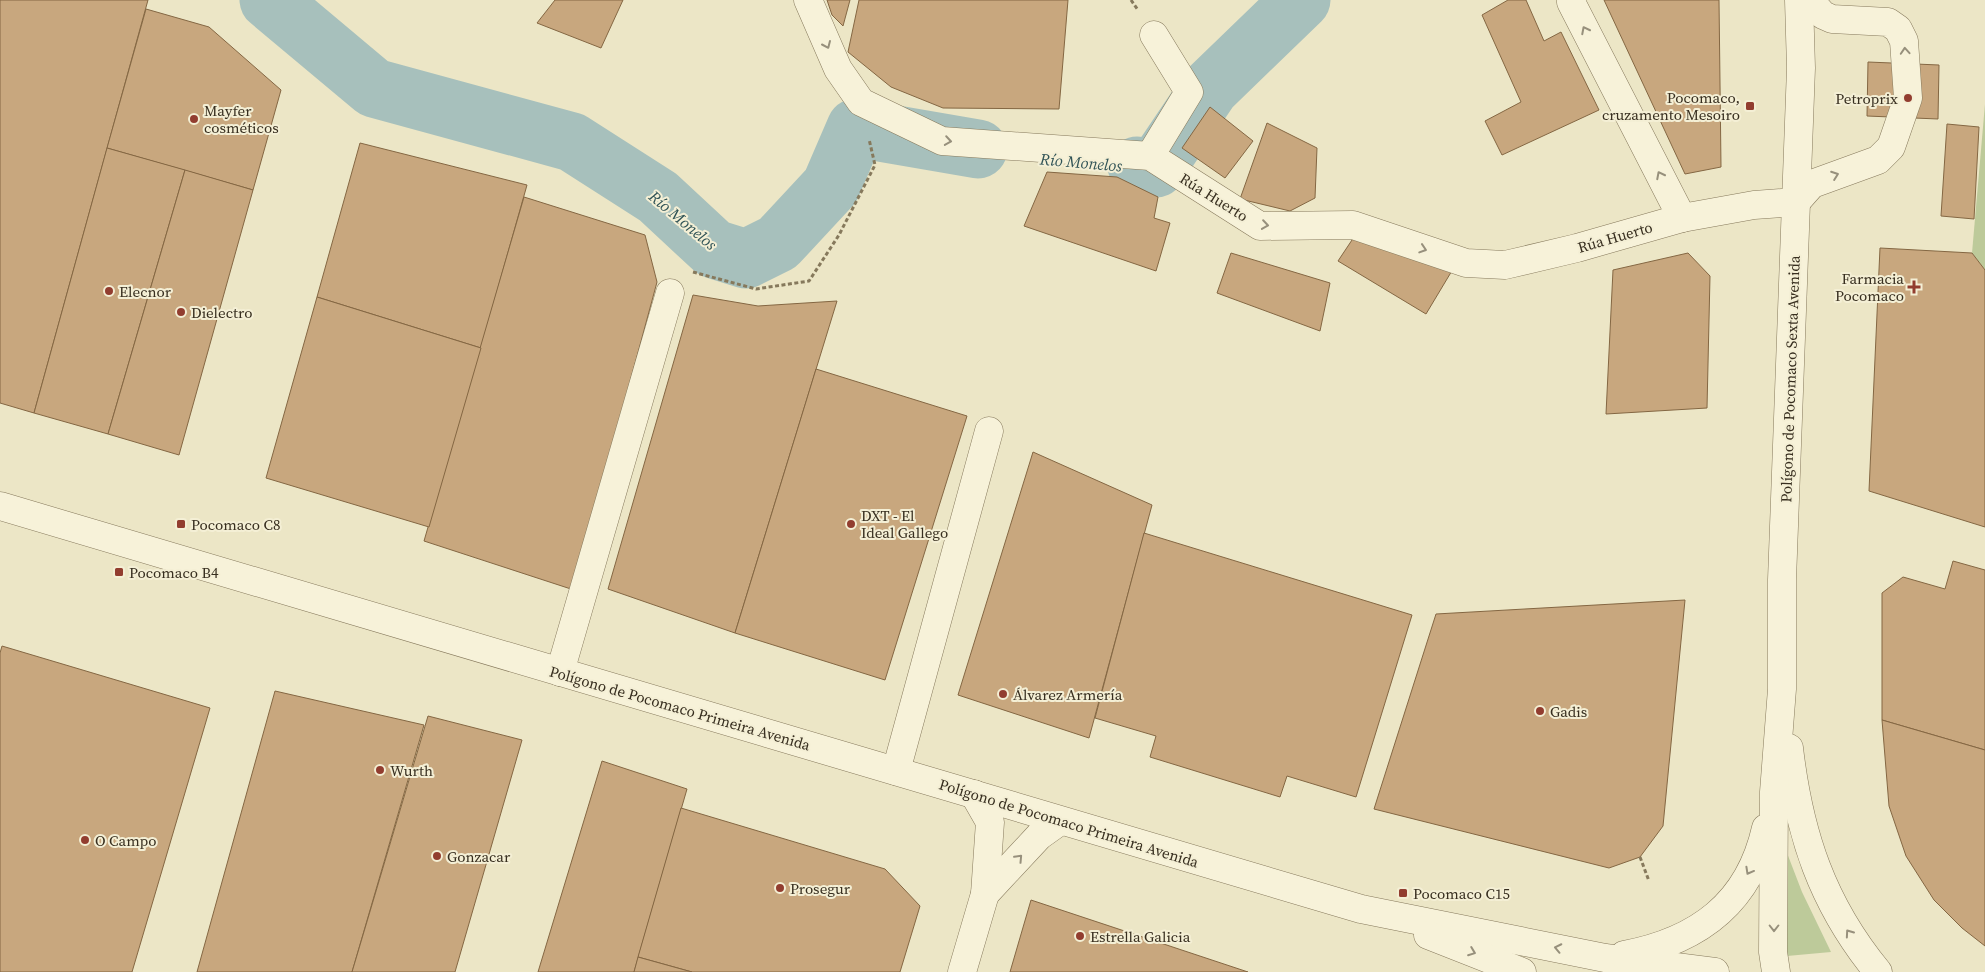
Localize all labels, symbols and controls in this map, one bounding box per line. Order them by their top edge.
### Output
one-way arrow [1581,26,1591,35]
one-way arrow [821,40,832,49]
one-way arrow [1899,47,1910,55]
place label: Pocomaco, cruzamento Mesoiro [1602,87,1740,125]
place label: Petroprix [1835,88,1898,109]
marker: Petroprix [1902,92,1914,104]
place label: Mayfer cosméticos [204,100,279,138]
marker: Pocomaco, cruzamento Mesoiro [1744,100,1756,112]
marker: Mayfer cosméticos [188,113,200,125]
one-way arrow [943,135,952,145]
water label: Río Monelos [1038,147,1123,177]
street label: Rúa Huerto [1176,168,1252,226]
one-way arrow [1656,171,1666,180]
one-way arrow [1830,171,1839,181]
water label: Río Monelos [644,185,722,255]
street label: Rúa Huerto [1575,216,1655,258]
one-way arrow [1261,219,1269,230]
one-way arrow [1418,243,1427,253]
street label: Polígono de Pocomaco Sexta Avenida [1775,255,1805,503]
place label: Farmacia Pocomaco [1835,268,1904,306]
place label: Elecnor [119,281,172,302]
marker: Farmacia Pocomaco [1908,281,1920,293]
marker: Elecnor [103,285,115,297]
place label: Dielectro [191,302,252,323]
marker: Dielectro [175,306,187,318]
place label: DXT - El Ideal Gallego [861,505,948,543]
place label: Pocomaco C8 [191,514,281,535]
marker: Pocomaco C8 [175,518,187,530]
marker: DXT - El Ideal Gallego [845,518,857,530]
place label: Pocomaco B4 [129,562,219,583]
marker: Pocomaco B4 [113,566,125,578]
street label: Polígono de Pocomaco Primeira Avenida [547,661,813,755]
place label: Álvarez Armería [1013,684,1123,705]
marker: Álvarez Armería [997,688,1009,700]
place label: Gadis [1550,701,1587,722]
marker: Gadis [1534,705,1546,717]
place label: Wurth [390,760,433,781]
marker: Wurth [374,764,386,776]
street label: Polígono de Pocomaco Primeira Avenida [937,773,1202,873]
place label: O Campo [95,830,156,851]
marker: O Campo [79,834,91,846]
place label: Gonzacar [447,846,511,867]
marker: Gonzacar [431,850,443,862]
one-way arrow [1013,855,1022,864]
one-way arrow [1746,866,1756,875]
place label: Prosegur [790,878,851,899]
marker: Prosegur [774,882,786,894]
place label: Pocomaco C15 [1413,883,1510,904]
marker: Pocomaco C15 [1397,887,1409,899]
one-way arrow [1768,924,1779,932]
place label: Estrella Galicia [1090,926,1191,947]
one-way arrow [1846,929,1855,939]
marker: Estrella Galicia [1074,930,1086,942]
one-way arrow [1553,944,1562,954]
one-way arrow [1467,946,1475,956]

